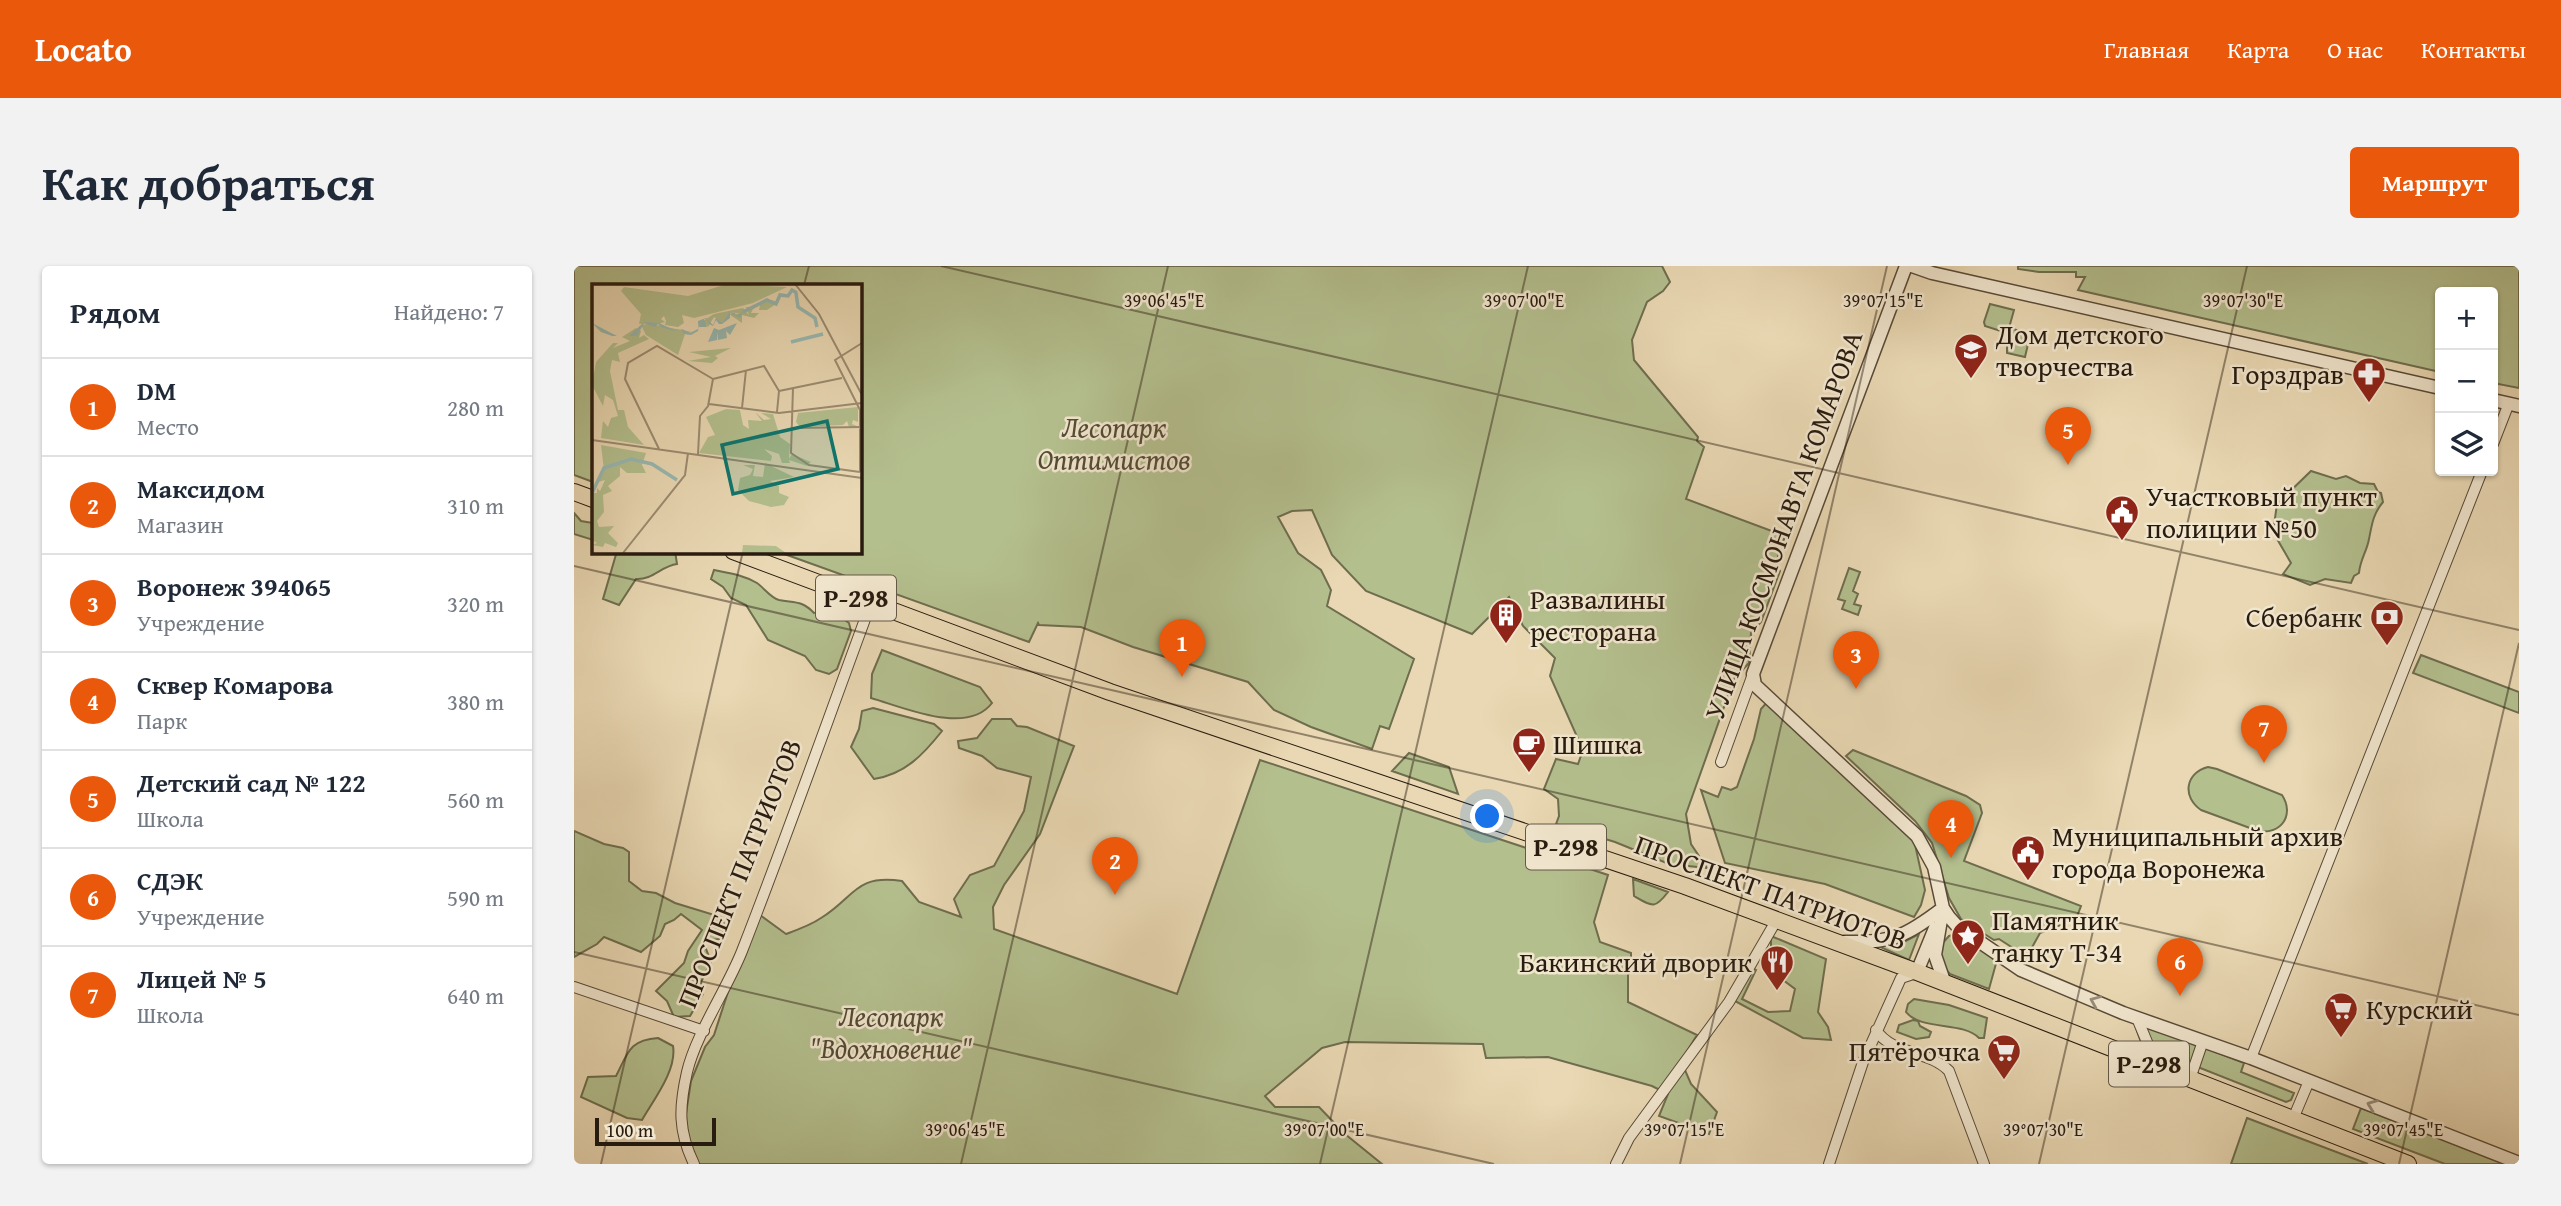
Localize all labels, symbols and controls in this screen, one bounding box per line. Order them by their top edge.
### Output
text: Locato [35,25,132,73]
text: Главная [2104,32,2189,67]
text: Карта [2227,32,2289,67]
text: О нас [2327,32,2383,67]
text: Контакты [2421,32,2526,67]
text: Как добраться [42,146,375,218]
button: Маршрут [2350,147,2519,218]
inset map [592,284,861,553]
text: 39°06'45"E [1124,287,1204,314]
text: 39°07'00"E [1484,287,1564,314]
text: 39°07'15"E [1843,287,1923,314]
text: 39°07'30"E [2203,287,2283,314]
map controls [2435,287,2498,476]
button: + [2435,287,2498,350]
text: Рядом [70,290,161,334]
text: Найдено: 7 [394,295,504,328]
place label: Дом детского творчества [1995,313,2164,386]
street label: УЛИЦА КОСМОНАВТА КОМАРОВА [1693,324,1872,725]
school or university icon: Дом детского творчества [1952,331,1990,380]
button: − [2435,350,2498,413]
place label: Горздрав [2232,353,2344,394]
pharmacy icon: Горздрав [2350,355,2388,404]
text: DM [137,371,176,410]
text: 1 [87,391,99,424]
text: 280 m [447,391,504,424]
park label: Лесопарк Оптимистов [1037,406,1191,479]
pin: 5 [2045,407,2091,465]
text: Место [137,410,199,443]
button: layers [2435,413,2498,476]
text: Максидом [137,469,265,508]
place label: Участковый пункт полиции №50 [2146,475,2377,548]
text: 2 [87,489,99,522]
text: 310 m [447,489,504,522]
public building icon: Участковый пункт полиции №50 [2103,493,2141,542]
text: Магазин [137,508,224,541]
text: Воронеж 394065 [137,567,331,606]
road number: Р-298 [816,576,896,620]
place label: Развалины ресторана [1530,578,1665,651]
text: 3 [87,587,99,620]
text: 320 m [447,587,504,620]
building icon: Развалины ресторана [1487,596,1525,645]
place label: Сбербанк [2246,596,2362,637]
bank icon: Сбербанк [2368,598,2406,647]
text: Учреждение [137,606,264,639]
pin: 1 [1159,619,1205,677]
pin: 3 [1833,631,1879,689]
text: Сквер Комарова [137,665,333,704]
text: 4 [87,685,99,718]
text: 380 m [447,685,504,718]
text: Парк [137,704,187,737]
pin: 7 [2241,705,2287,763]
place label: Шишка [1553,723,1643,764]
cafe icon: Шишка [1510,725,1548,774]
street label: ПРОСПЕКТ ПАТРИОТОВ [666,732,811,1013]
text: Детский сад № 122 [137,763,366,802]
text: 5 [87,783,99,816]
text: 560 m [447,783,504,816]
your location [1470,799,1504,833]
pin: 4 [1928,800,1974,858]
text: Школа [137,802,204,835]
place label: Муниципальный архив города Воронежа [2052,815,2343,888]
street label: ПРОСПЕКТ ПАТРИОТОВ [1629,823,1913,960]
road number: Р-298 [1526,824,1606,870]
public building icon: Муниципальный архив города Воронежа [2009,833,2047,882]
pin: 2 [1092,837,1138,895]
text: СДЭК [137,861,203,900]
text: 6 [87,881,99,914]
text: 590 m [447,881,504,914]
place label: Памятник танку Т-34 [1992,899,2122,972]
text: Учреждение [137,900,264,933]
place icon: Памятник танку Т-34 [1949,917,1987,966]
pin: 6 [2157,938,2203,996]
place label: Бакинский дворик [1519,941,1752,982]
restaurant icon: Бакинский дворик [1758,943,1796,992]
text: Лицей № 5 [137,959,267,998]
text: 7 [87,979,99,1012]
text: 640 m [447,979,504,1012]
place label: Курский [2366,988,2473,1029]
supermarket icon: Курский [2322,990,2360,1039]
park label: Лесопарк "Вдохновение" [810,995,972,1068]
one-way arrow [2090,996,2102,1010]
text: Школа [137,998,204,1031]
place label: Пятёрочка [1849,1030,1981,1071]
supermarket icon: Пятёрочка [1985,1032,2023,1081]
road number: Р-298 [2109,1042,2189,1086]
one-way arrow [2366,1100,2378,1114]
scale bar [595,1115,716,1147]
text: 100 m [606,1116,653,1144]
text: 39°06'45"E [925,1116,1005,1143]
text: 39°07'00"E [1284,1116,1364,1143]
text: 39°07'15"E [1644,1116,1724,1143]
text: 39°07'30"E [2003,1116,2083,1143]
text: 39°07'45"E [2363,1116,2443,1143]

